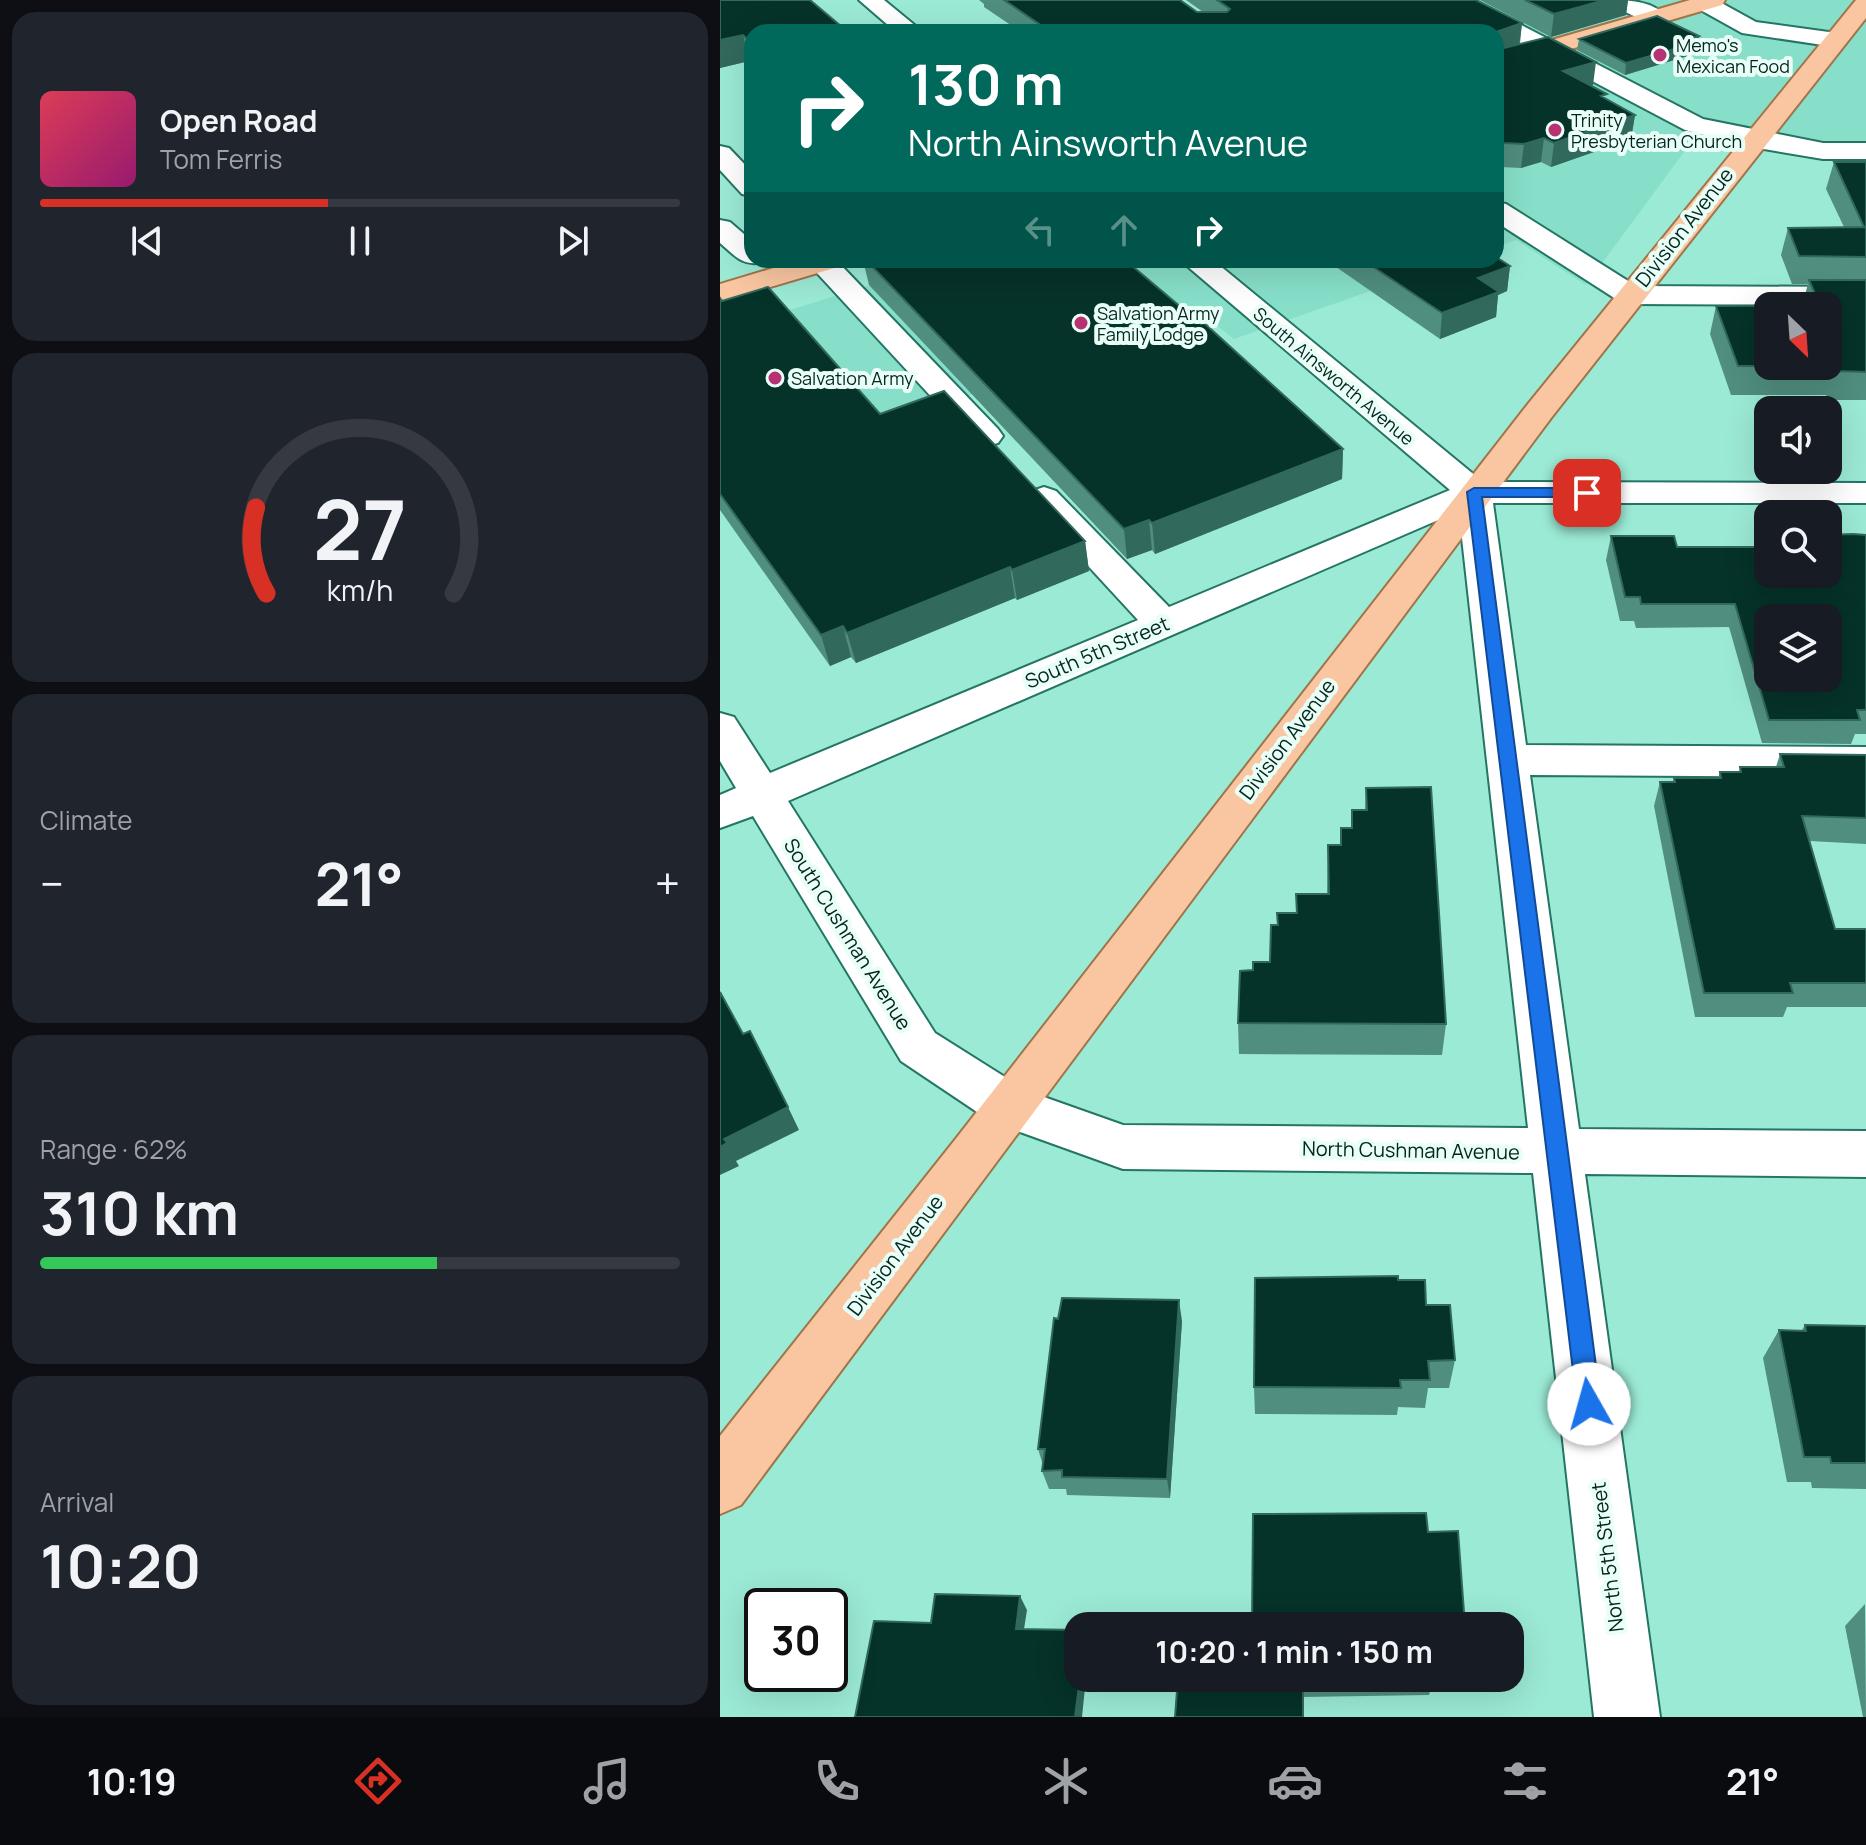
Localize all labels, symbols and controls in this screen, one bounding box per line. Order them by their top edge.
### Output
place label: Memo's Mexican Food [1676,33,1790,78]
text: 130 m [908,45,1064,122]
marker: Memo's Mexican Food [1651,46,1669,64]
icon: right [776,56,880,160]
text: Open Road [160,100,317,141]
place label: Trinity Presbyterian Church [1571,108,1742,153]
text: North Ainsworth Avenue [908,118,1308,167]
marker: Trinity Presbyterian Church [1546,121,1564,139]
text: Tom Ferris [160,141,282,177]
street label: Division Avenue [1629,162,1739,292]
icon: left [1018,208,1062,252]
icon: ahead [1102,208,1146,252]
icon: right [1186,208,1230,252]
icon: previous [125,219,169,263]
icon: pause [338,219,382,263]
icon: next [551,219,595,263]
north arrow [1754,292,1842,380]
map controls [1754,292,1842,692]
place label: Salvation Army Family Lodge [1097,301,1220,346]
street label: South Ainsworth Avenue [1249,302,1419,450]
marker: Salvation Army Family Lodge [1072,314,1090,332]
place label: Salvation Army [791,366,914,390]
marker: Salvation Army [766,369,784,387]
button: sound [1754,396,1842,484]
pin [1553,459,1621,527]
text: 27 [313,470,407,584]
icon: arrive [1565,471,1609,515]
button: search [1754,500,1842,588]
text: km/h [327,571,393,610]
button: layers [1754,604,1842,692]
street label: South 5th Street [1021,609,1173,695]
street label: Division Avenue [1233,673,1341,805]
text: Climate [40,802,132,838]
street label: South Cushman Avenue [778,833,918,1035]
text: 21° [315,842,404,924]
text: − [40,853,64,913]
text: + [655,853,680,913]
text: Range · 62% [40,1131,188,1167]
street label: North Cushman Avenue [1302,1135,1520,1165]
text: 310 km [40,1171,239,1253]
street label: Division Avenue [841,1189,949,1321]
position arrow [1547,1362,1631,1446]
street label: North 5th Street [1584,1481,1630,1633]
text: Arrival [40,1484,114,1520]
text: 10:20 [40,1524,202,1606]
speed limit sign: 30 [744,1588,848,1692]
text: 10:20 · 1 min · 150 m [1155,1631,1433,1672]
icon: directions [350,1753,406,1809]
icon: music [579,1753,635,1809]
icon: phone [809,1753,865,1809]
icon: climate [1038,1753,1094,1809]
icon: car [1267,1753,1323,1809]
icon: filters [1497,1753,1553,1809]
text: 10:19 [87,1757,177,1806]
text: 21° [1726,1757,1779,1806]

